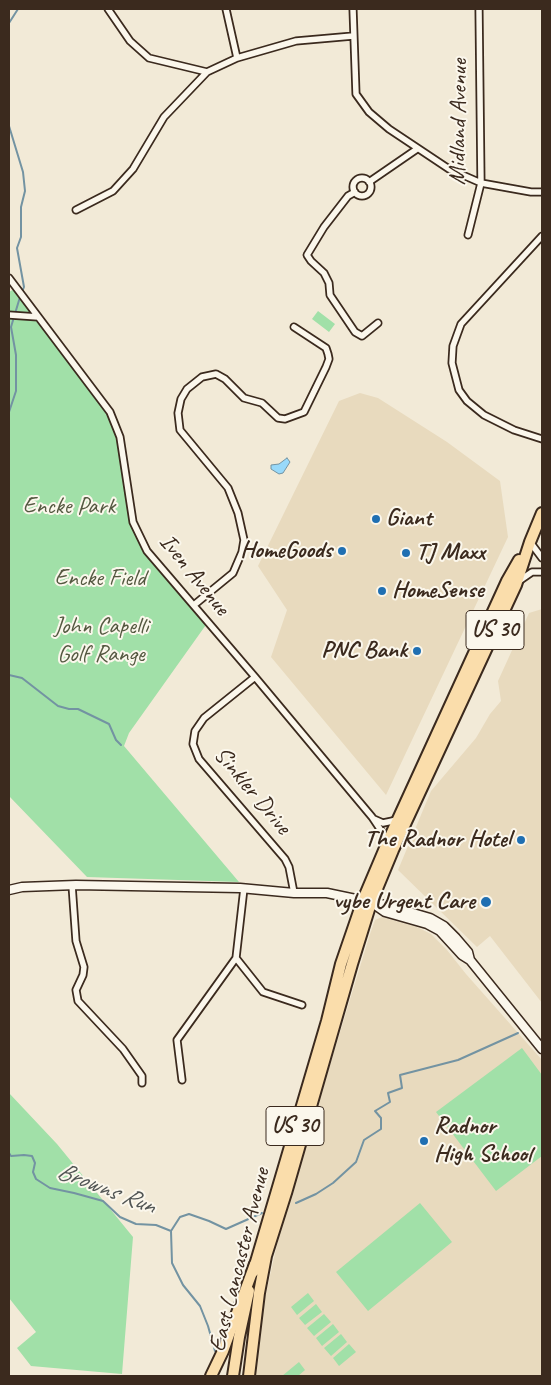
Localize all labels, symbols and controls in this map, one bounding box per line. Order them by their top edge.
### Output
street label: Midland Avenue [443,59,475,185]
park label: Encke Park [23,493,115,521]
place label: Giant [386,505,432,533]
marker: Giant [370,513,382,525]
street label: Iven Avenue [152,528,236,622]
place label: HomeGoods [240,537,332,565]
place label: TJ Maxx [416,539,485,567]
marker: HomeGoods [336,545,348,557]
marker: TJ Maxx [400,547,412,559]
park label: Encke Field [54,565,146,593]
place label: HomeSense [392,577,483,605]
marker: HomeSense [376,585,388,597]
road number: US 30 [466,610,524,650]
park label: John Capelli Golf Range [54,613,148,669]
place label: PNC Bank [321,637,407,665]
marker: PNC Bank [411,645,423,657]
street label: Sinkler Drive [207,741,297,841]
place label: The Radnor Hotel [364,826,511,854]
marker: The Radnor Hotel [515,834,527,846]
place label: vybe Urgent Care [334,888,475,916]
marker: vybe Urgent Care [479,895,493,909]
road number: US 30 [266,1106,324,1146]
place label: Radnor High School [434,1113,531,1169]
marker: Radnor High School [418,1135,430,1147]
water label: Browns Run [53,1157,159,1221]
street label: East Lancaster Avenue [203,1165,277,1355]

